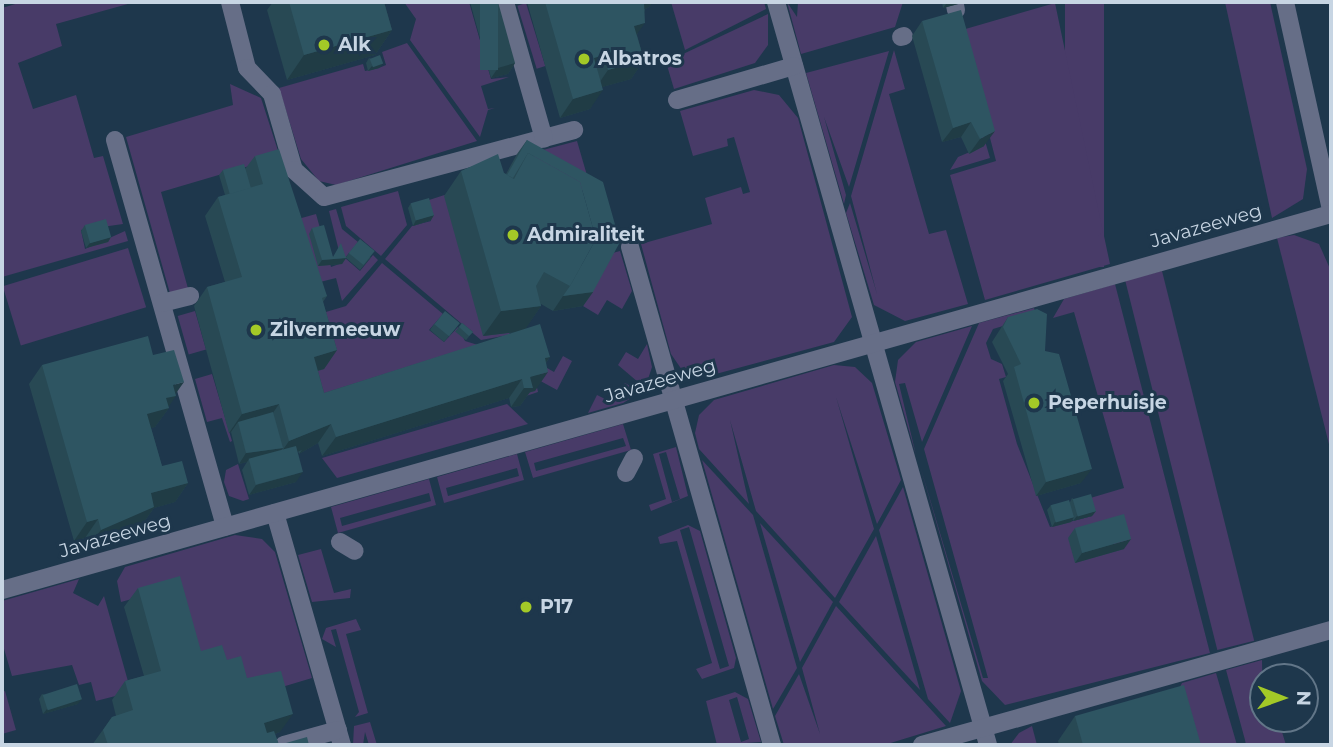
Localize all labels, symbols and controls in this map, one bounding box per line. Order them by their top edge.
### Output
place label: Alk [338,34,371,56]
marker: Alk [316,37,332,53]
place label: Albatros [598,48,682,70]
marker: Albatros [576,51,592,67]
street label: Javazeeweg [1148,199,1264,253]
place label: Admiraliteit [527,224,645,246]
marker: Admiraliteit [505,227,521,243]
place label: Zilvermeeuw [270,319,400,341]
marker: Zilvermeeuw [248,322,264,338]
street label: Javazeeweg [602,354,718,408]
place label: Peperhuisje [1048,392,1167,414]
marker: Peperhuisje [1026,395,1042,411]
street label: Javazeeweg [57,509,173,563]
place label: P17 [540,596,573,618]
marker: P17 [518,599,534,615]
north arrow [1249,663,1319,733]
text: N [1292,690,1315,706]

